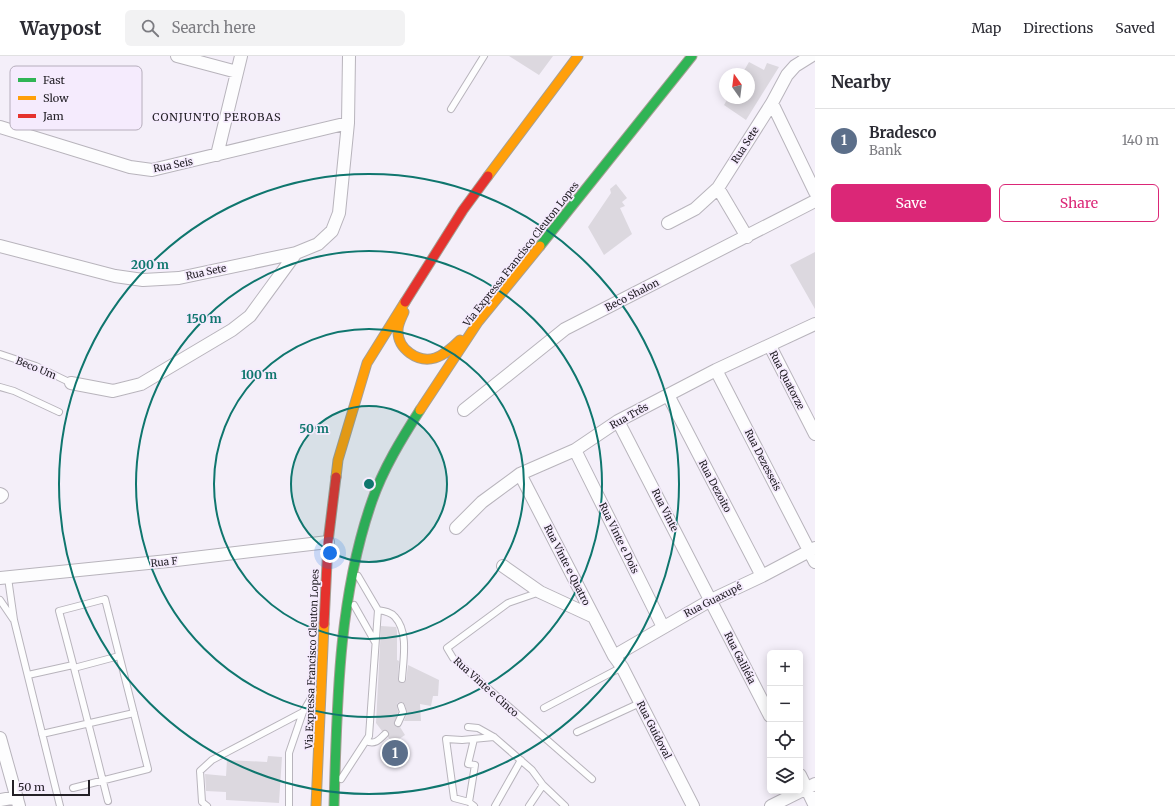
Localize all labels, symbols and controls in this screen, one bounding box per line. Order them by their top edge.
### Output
search box [125,10,405,46]
text: Waypost [20,16,101,40]
icon: search [139,17,161,39]
text: Search here [171,18,255,37]
text: Map [971,19,1001,37]
text: Directions [1023,19,1093,37]
text: Saved [1115,19,1155,37]
legend [10,66,142,130]
north arrow [719,68,755,104]
text: Nearby [831,71,891,93]
text: Fast [43,73,66,87]
text: Slow [43,91,69,105]
text: Jam [42,109,64,123]
district label: CONJUNTO PEROBAS [152,110,282,124]
text: Bradesco [869,123,936,142]
street label: Rua Sete [728,124,762,166]
text: 1 [841,132,847,149]
text: 140 m [1122,132,1159,149]
text: Bank [869,142,902,159]
street label: Rua Seis [152,155,194,175]
street label: Via Expressa Francisco Cleuton Lopes [460,179,582,330]
button: Save [831,184,991,222]
button: Share [999,184,1159,222]
text: 200 m [131,257,169,272]
street label: Rua Sete [185,261,227,283]
street label: Beco Shalon [603,276,662,314]
text: 150 m [187,311,222,326]
street label: Rua Quatorze [767,348,807,412]
street label: Beco Um [14,354,58,382]
text: 100 m [241,367,277,382]
street label: Rua Três [607,400,651,432]
text: 50 m [299,421,329,436]
street label: Rua Dezesseis [742,427,784,493]
street label: Rua Dezoito [696,458,734,515]
centre of rings [362,477,376,491]
street label: Rua Vinte [649,487,681,533]
street label: Rua Vinte e Dois [596,500,642,576]
street label: Rua Vinte e Quatro [541,522,593,608]
your location [320,543,340,563]
street label: Rua F [150,554,178,570]
street label: Via Expressa Francisco Cleuton Lopes [302,569,322,750]
street label: Rua Guaxupé [682,580,744,620]
street label: Rua Galiléia [721,630,759,687]
map controls [767,650,803,794]
button: + [767,650,803,686]
street label: Rua Vinte e Cinco [451,654,521,720]
button: − [767,686,803,722]
street label: Rua Guidoval [634,699,674,761]
button: locate [767,722,803,758]
pin: 1 [382,738,408,768]
button: layers [767,758,803,794]
scale bar [12,778,90,797]
text: 50 m [18,780,45,794]

